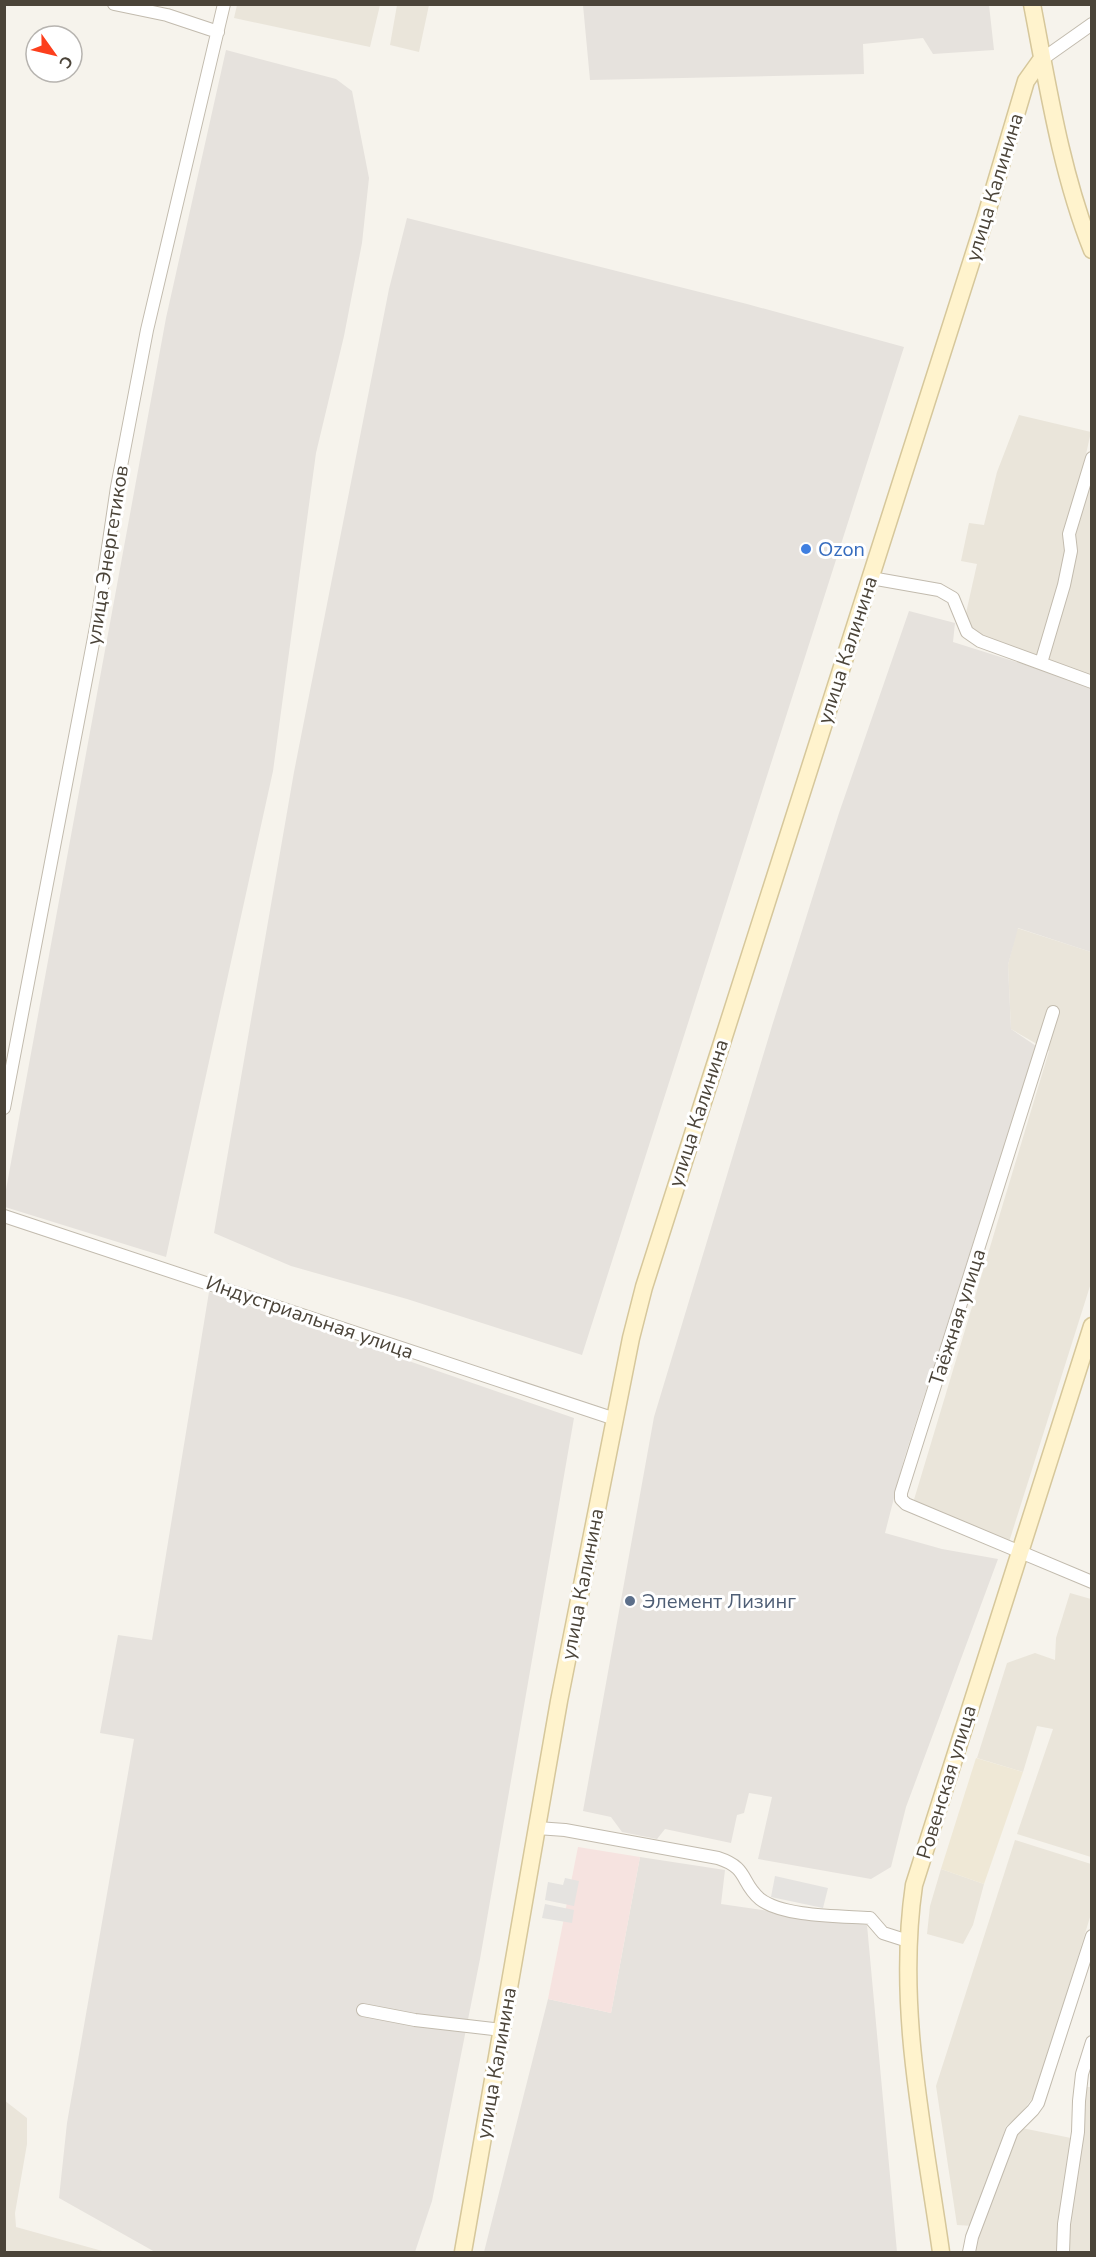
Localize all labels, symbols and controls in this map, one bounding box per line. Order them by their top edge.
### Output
north arrow [24,24,84,84]
text: С [53,51,78,73]
street label: улица Калинина [959,110,1030,265]
street label: улица Энергетиков [80,463,135,647]
place label: Ozon [818,536,865,563]
marker: Ozon [799,542,813,556]
street label: улица Калинина [811,573,884,727]
street label: улица Калинина [662,1036,735,1190]
street label: Таёжная улица [923,1245,992,1389]
street label: Индустриальная улица [202,1269,417,1366]
street label: улица Калинина [555,1506,610,1662]
place label: Элемент Лизинг [642,1588,796,1615]
marker: Элемент Лизинг [623,1594,637,1608]
street label: Ровенская улица [910,1702,983,1862]
street label: улица Калинина [470,1985,523,2141]

